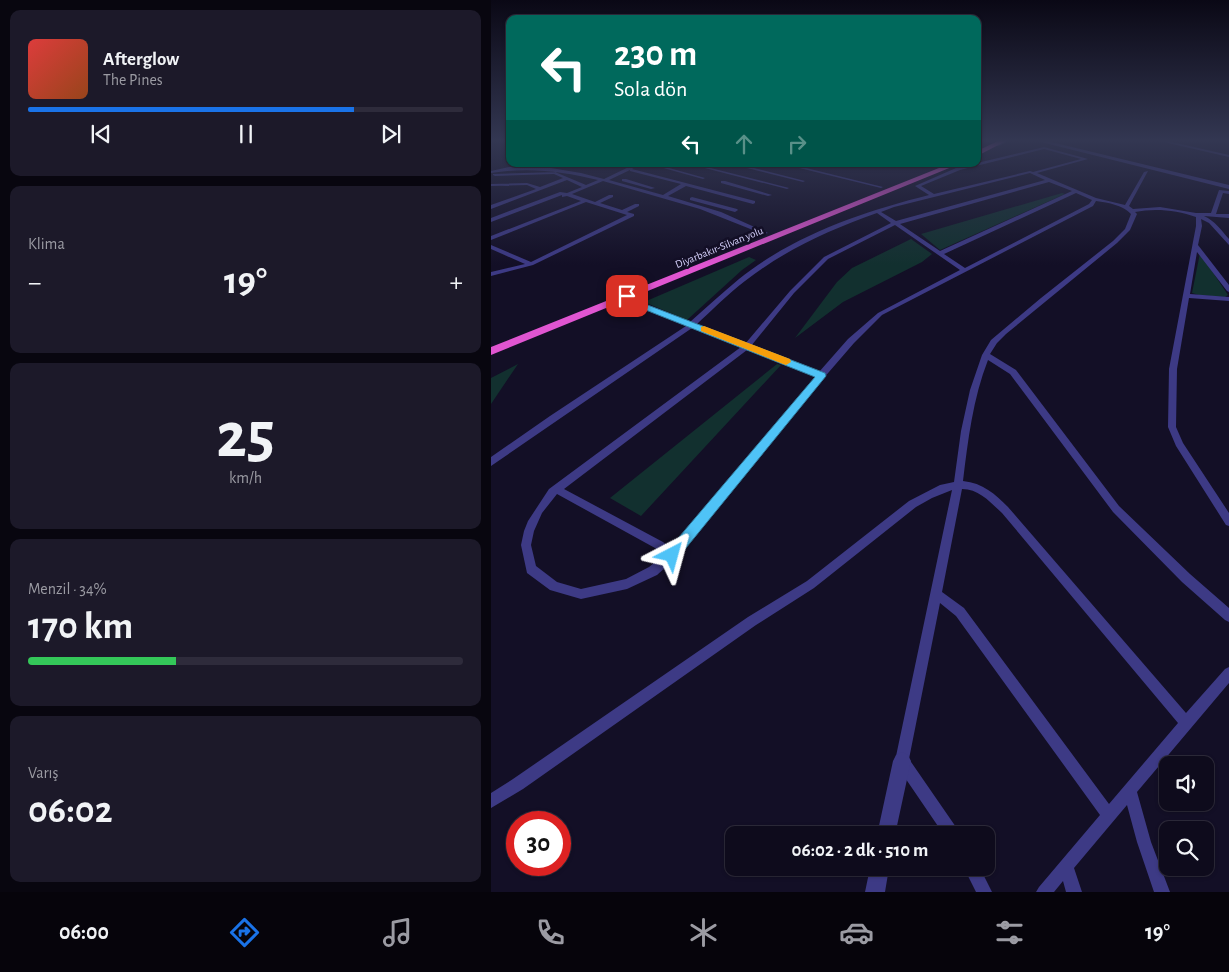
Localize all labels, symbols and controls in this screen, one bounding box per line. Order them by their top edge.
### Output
icon: left [531,35,596,100]
text: 230 m [614,37,697,72]
text: Afterglow [103,50,179,69]
text: The Pines [103,72,163,88]
text: Sola dön [614,78,687,100]
icon: previous [87,120,115,148]
icon: pause [232,120,260,148]
icon: next [377,120,405,148]
icon: left [677,130,705,158]
icon: ahead [730,130,758,158]
icon: right [783,130,811,158]
street label: Diyarbakır-Silvan yolu [674,225,765,270]
text: Klima [28,236,65,252]
text: 19° [224,263,267,301]
text: − [28,269,41,297]
text: + [450,269,463,297]
pin [606,275,648,317]
icon: arrive [613,282,641,310]
text: 25 [216,404,275,469]
text: km/h [229,470,262,486]
position arrow [645,528,697,580]
text: Menzil · 34% [28,581,107,597]
text: 170 km [28,608,133,646]
map controls [1159,756,1214,876]
button: sound [1159,756,1214,811]
text: Varış [28,765,58,781]
text: 06:02 [28,792,113,830]
speed limit sign: 30 [506,811,571,876]
button: search [1159,821,1214,876]
text: 06:02 · 2 dk · 510 m [792,841,928,860]
icon: directions [227,915,262,950]
icon: music [380,915,415,950]
icon: phone [533,915,568,950]
icon: climate [686,915,721,950]
icon: car [839,915,874,950]
icon: filters [992,915,1027,950]
text: 06:00 [59,921,109,943]
text: 19° [1145,921,1170,943]

